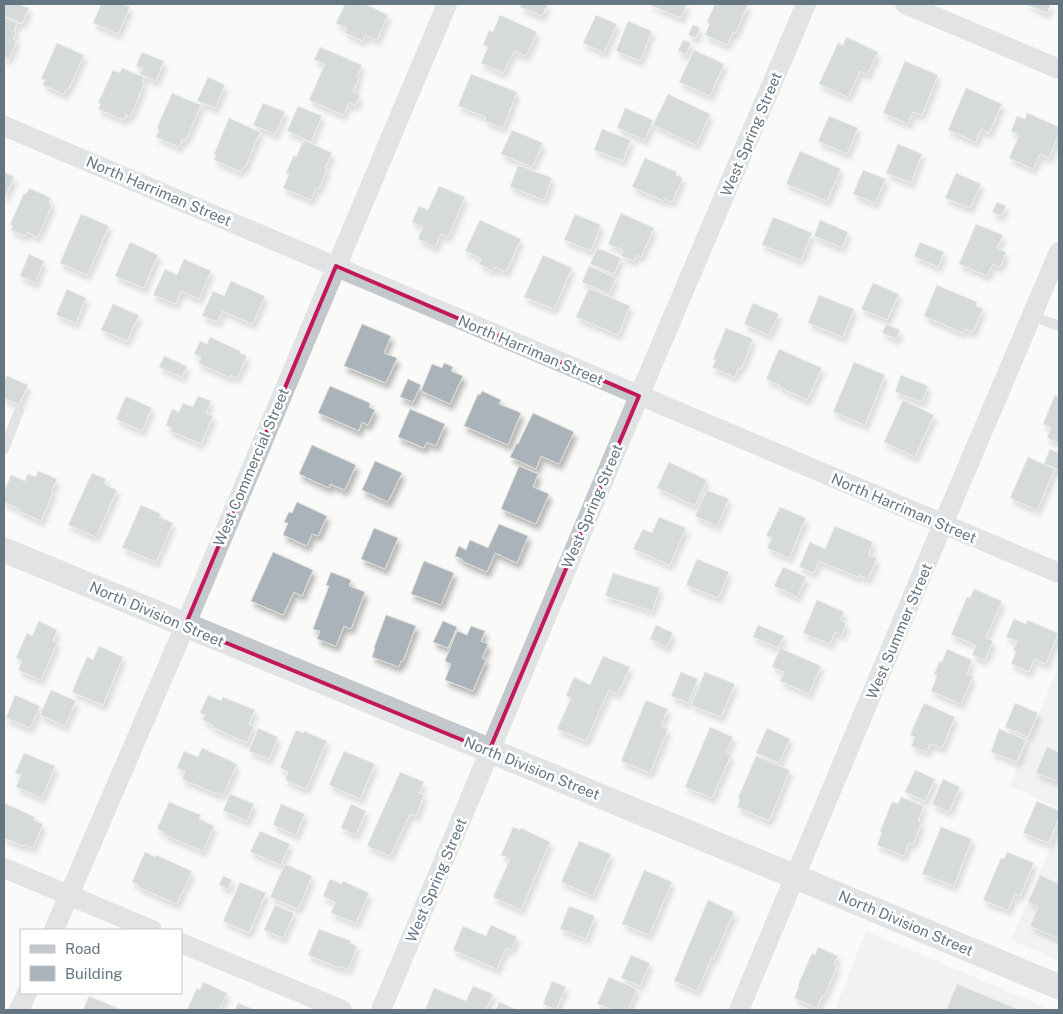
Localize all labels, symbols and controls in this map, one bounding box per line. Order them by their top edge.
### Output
street label: West Spring Street [717,69,785,199]
street label: North Harriman Street [84,153,234,229]
street label: North Harriman Street [456,312,606,388]
street label: West Commercial Street [210,385,292,549]
street label: West Spring Street [558,441,626,571]
street label: North Harriman Street [829,470,979,546]
street label: West Summer Street [863,561,935,701]
street label: North Division Street [87,578,227,650]
street label: North Division Street [462,733,602,803]
street label: West Spring Street [402,815,470,945]
street label: North Division Street [836,887,976,959]
legend [20,929,182,994]
text: Road [65,940,101,957]
text: Building [65,965,123,982]

